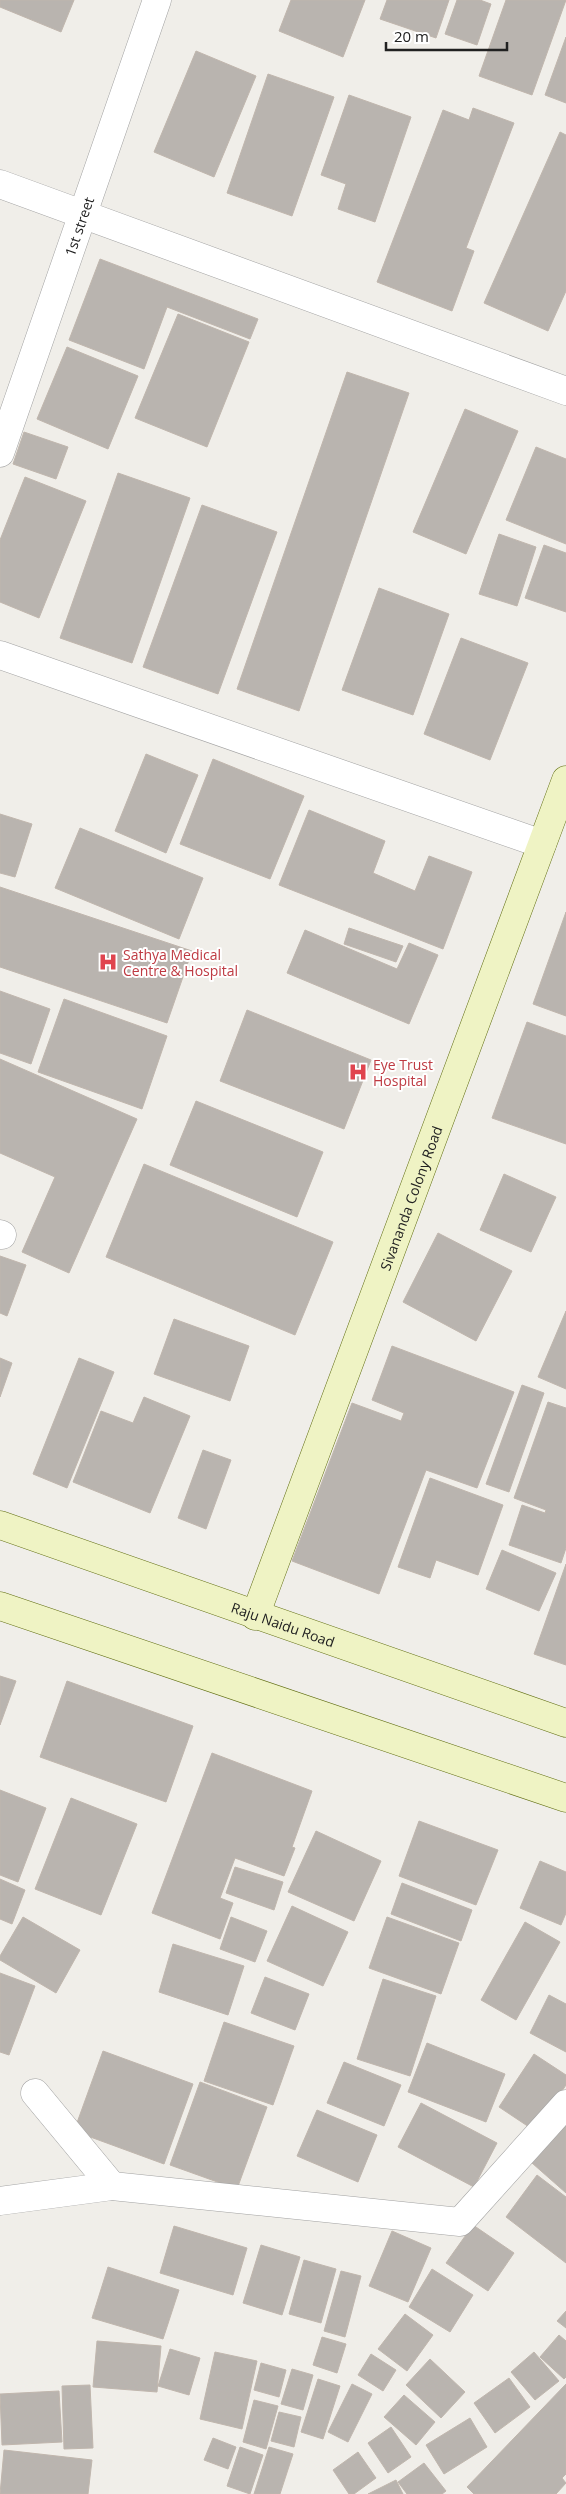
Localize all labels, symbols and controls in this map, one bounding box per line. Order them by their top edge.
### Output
scale bar [386,20,507,52]
text: 20 m [394,26,429,46]
street label: 1st street [60,194,98,258]
place label: Sathya Medical Centre & Hospital [123,945,238,980]
hospital icon: Sathya Medical Centre & Hospital [97,951,119,973]
place label: Eye Trust Hospital [373,1055,433,1090]
hospital icon: Eye Trust Hospital [347,1061,369,1083]
street label: Sivananda Colony Road [375,1123,446,1273]
street label: Raju Naidu Road [229,1597,337,1651]

